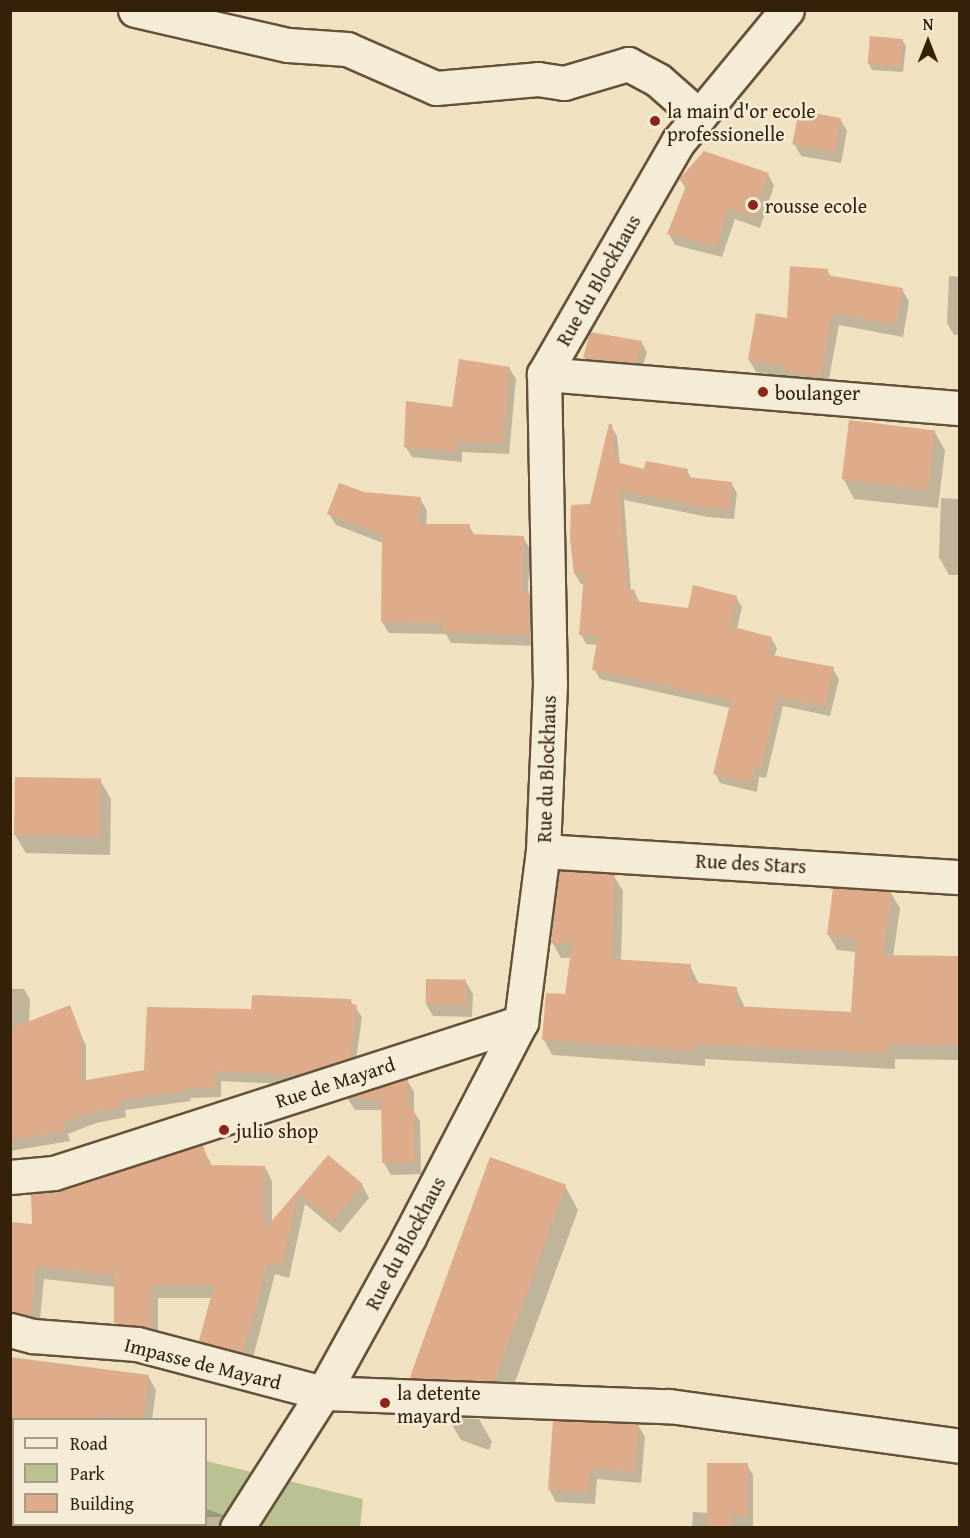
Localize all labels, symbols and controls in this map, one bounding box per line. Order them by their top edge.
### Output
north arrow [898,12,958,72]
text: N [923,12,933,36]
place label: la main d'or ecole professionelle [667,98,816,145]
marker: la main d'or ecole professionelle [648,114,662,128]
place label: rousse ecole [765,193,867,217]
marker: rousse ecole [746,198,760,212]
street label: Rue du Blockhaus [551,210,645,350]
place label: boulanger [775,380,860,404]
marker: boulanger [756,385,770,399]
street label: Rue du Blockhaus [531,695,561,843]
street label: Rue des Stars [695,848,807,878]
street label: Rue de Mayard [272,1051,398,1113]
place label: julio shop [236,1118,318,1142]
marker: julio shop [217,1123,231,1137]
street label: Rue du Blockhaus [360,1172,450,1314]
street label: Impasse de Mayard [122,1332,284,1394]
place label: la detente mayard [397,1380,481,1427]
marker: la detente mayard [378,1396,392,1410]
legend [12,1418,207,1526]
text: Road [70,1430,108,1457]
text: Park [70,1460,105,1487]
text: Building [70,1490,134,1517]

